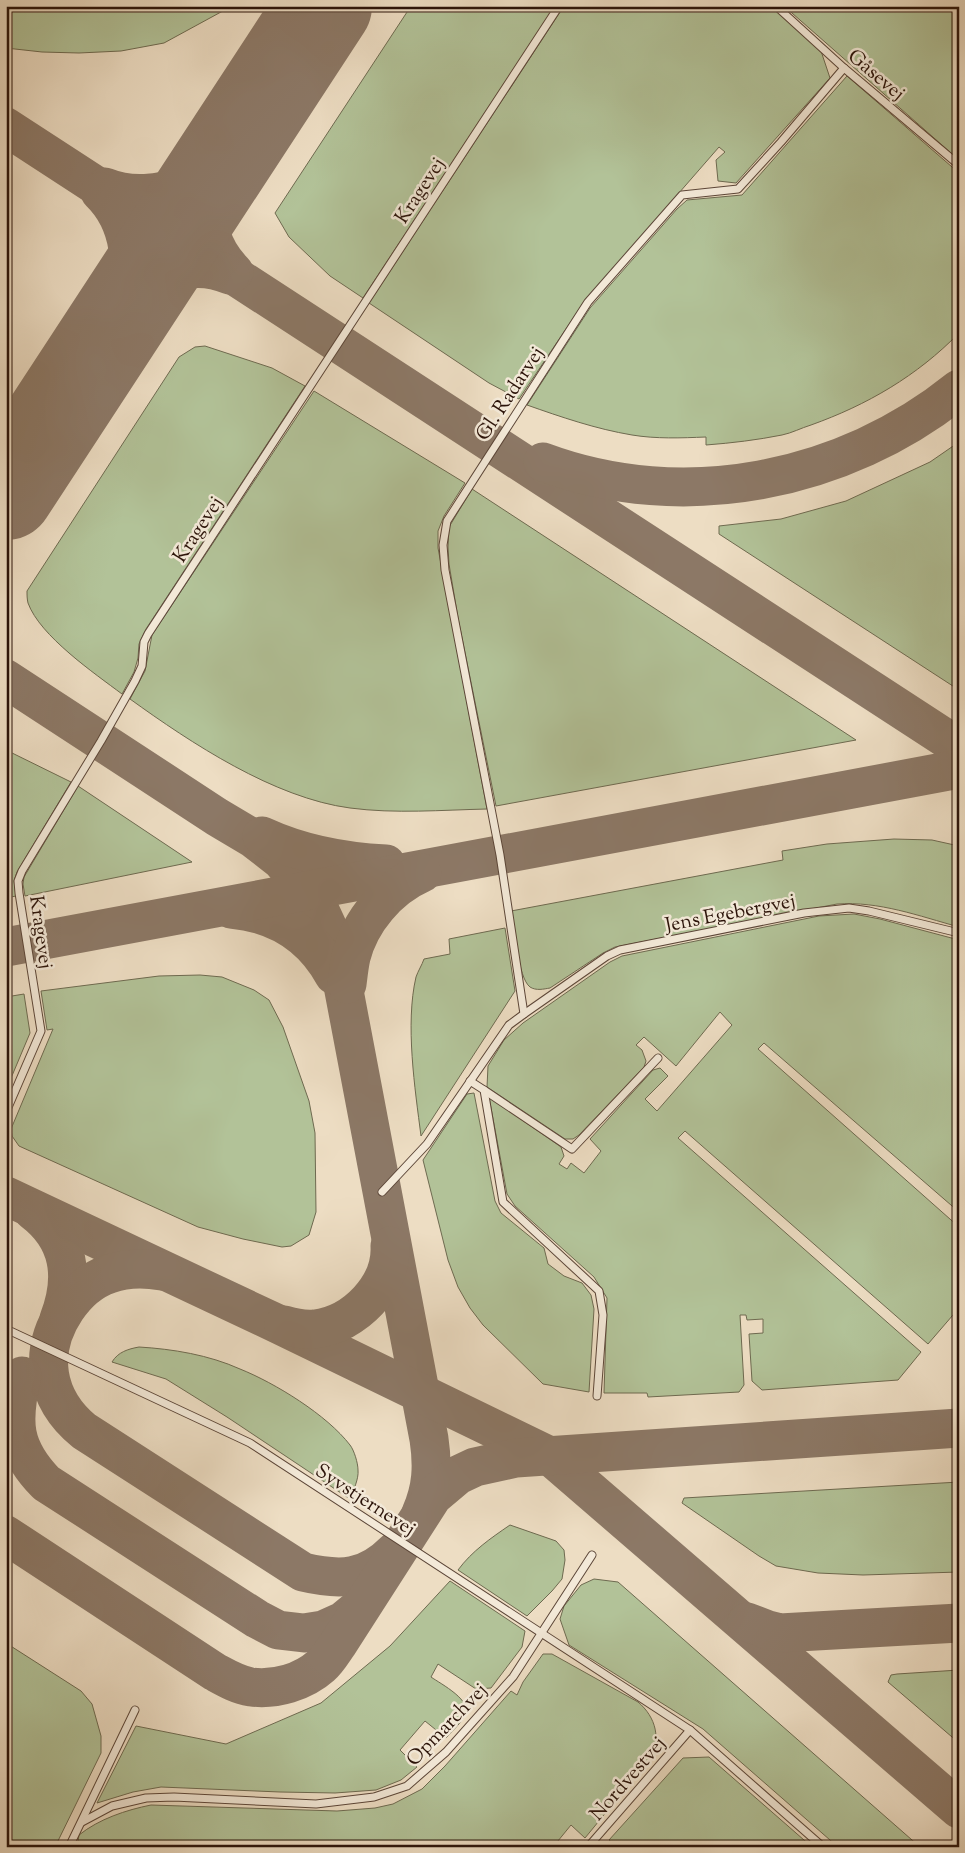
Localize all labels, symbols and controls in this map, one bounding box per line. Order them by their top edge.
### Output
street label: Gåsevej [840,43,910,109]
street label: Kragevej [389,153,453,230]
street label: Gl. Radarvej [470,342,552,447]
street label: Kragevej [167,492,231,569]
street label: Jens Egebergvej [662,888,798,941]
street label: Kragevej [20,894,59,971]
street label: Syvstjernevej [309,1458,421,1545]
street label: Opmarchvej [400,1677,495,1774]
street label: Nordvestvej [584,1731,674,1828]

